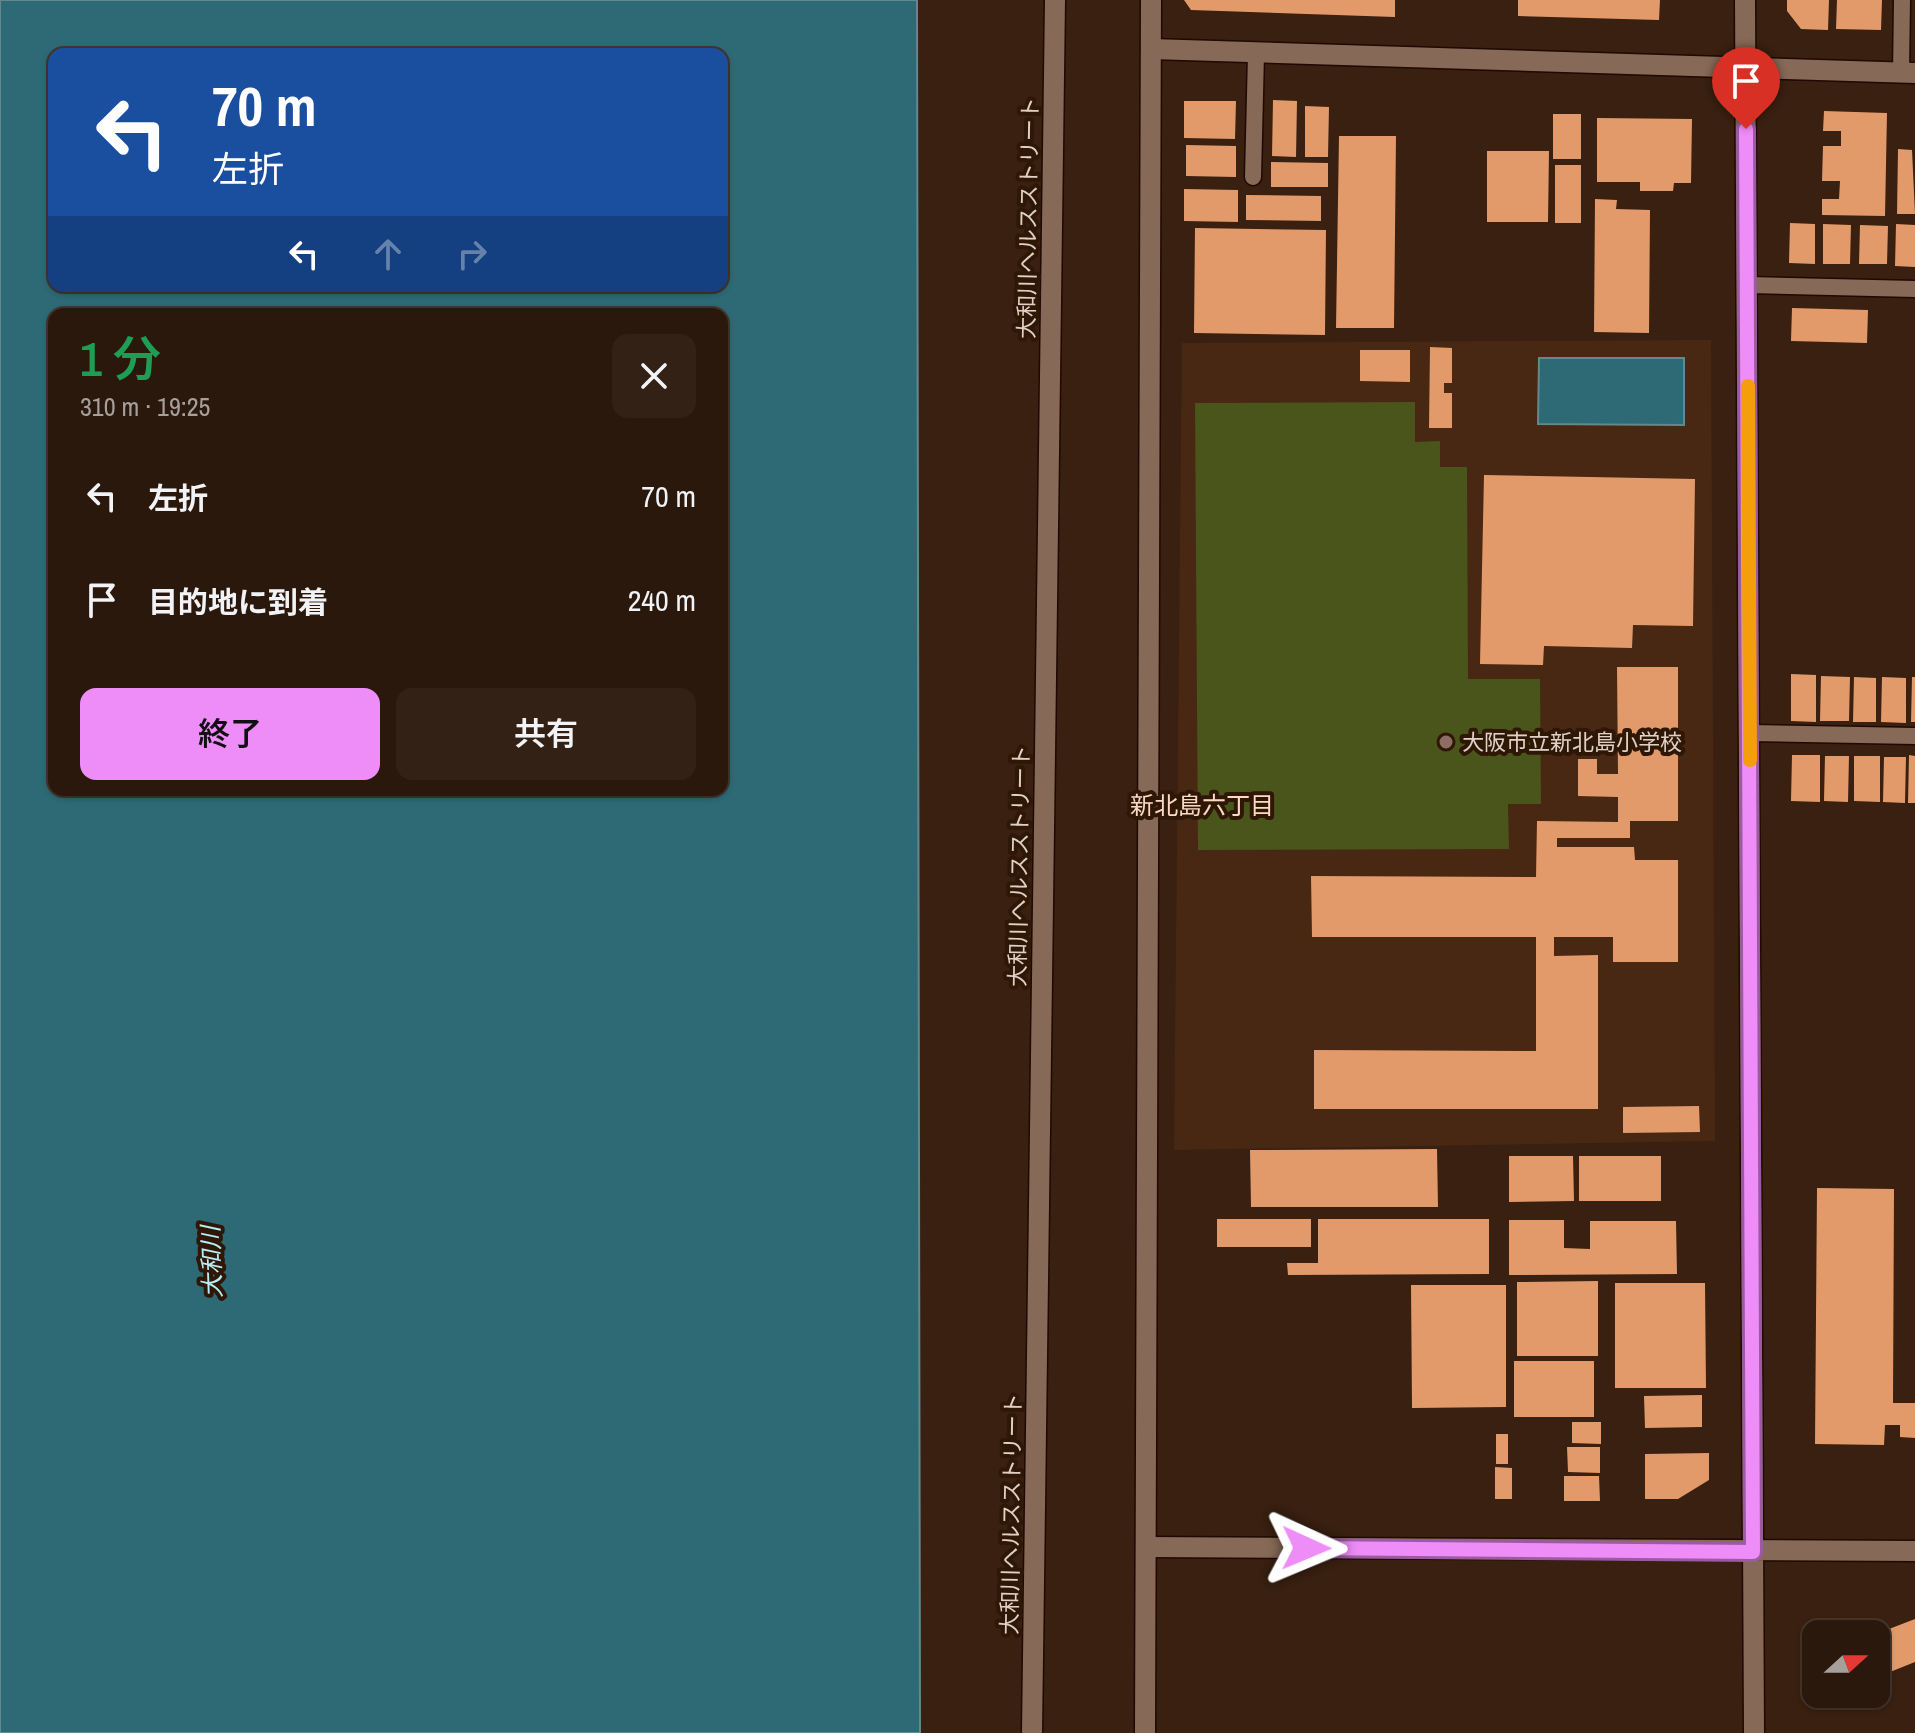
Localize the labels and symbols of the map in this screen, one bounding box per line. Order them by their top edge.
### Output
pin [1712,47,1780,129]
street label: 大和川ヘルスストリート [1011,97,1045,339]
place label: 大阪市立新北島小学校 [1462,727,1682,757]
marker: 大阪市立新北島小学校 [1437,733,1455,751]
street label: 大和川ヘルスストリート [1002,745,1036,987]
district label: 新北島六丁目 [1130,789,1274,821]
water label: 大和川 [194,1223,228,1299]
street label: 大和川ヘルスストリート [994,1393,1028,1635]
position arrow [1264,1506,1348,1590]
north arrow [1802,1620,1890,1708]

